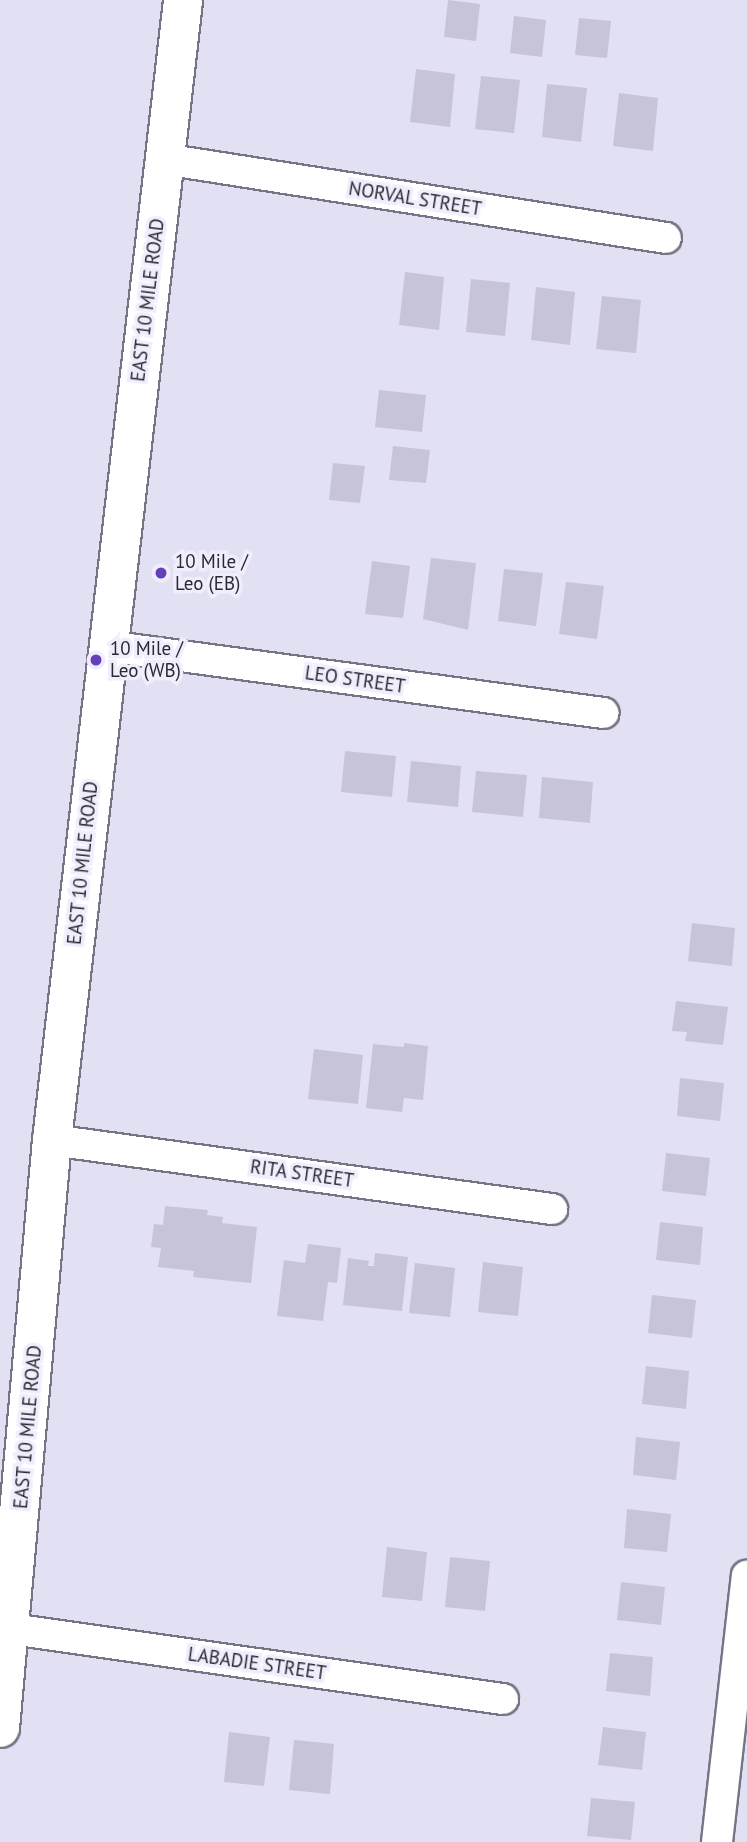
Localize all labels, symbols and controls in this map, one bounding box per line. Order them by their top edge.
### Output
street label: NORVAL STREET [347,177,483,221]
street label: EAST 10 MILE ROAD [127,217,169,383]
place label: 10 Mile / Leo (EB) [175,551,248,595]
marker: 10 Mile / Leo (EB) [153,565,169,581]
place label: 10 Mile / Leo (WB) [110,638,183,682]
marker: 10 Mile / Leo (WB) [88,652,104,668]
street label: LEO STREET [303,662,407,698]
street label: EAST 10 MILE ROAD [63,780,103,946]
street label: RITA STREET [248,1155,356,1193]
street label: EAST 10 MILE ROAD [9,1344,47,1510]
street label: LABADIE STREET [186,1643,328,1685]

